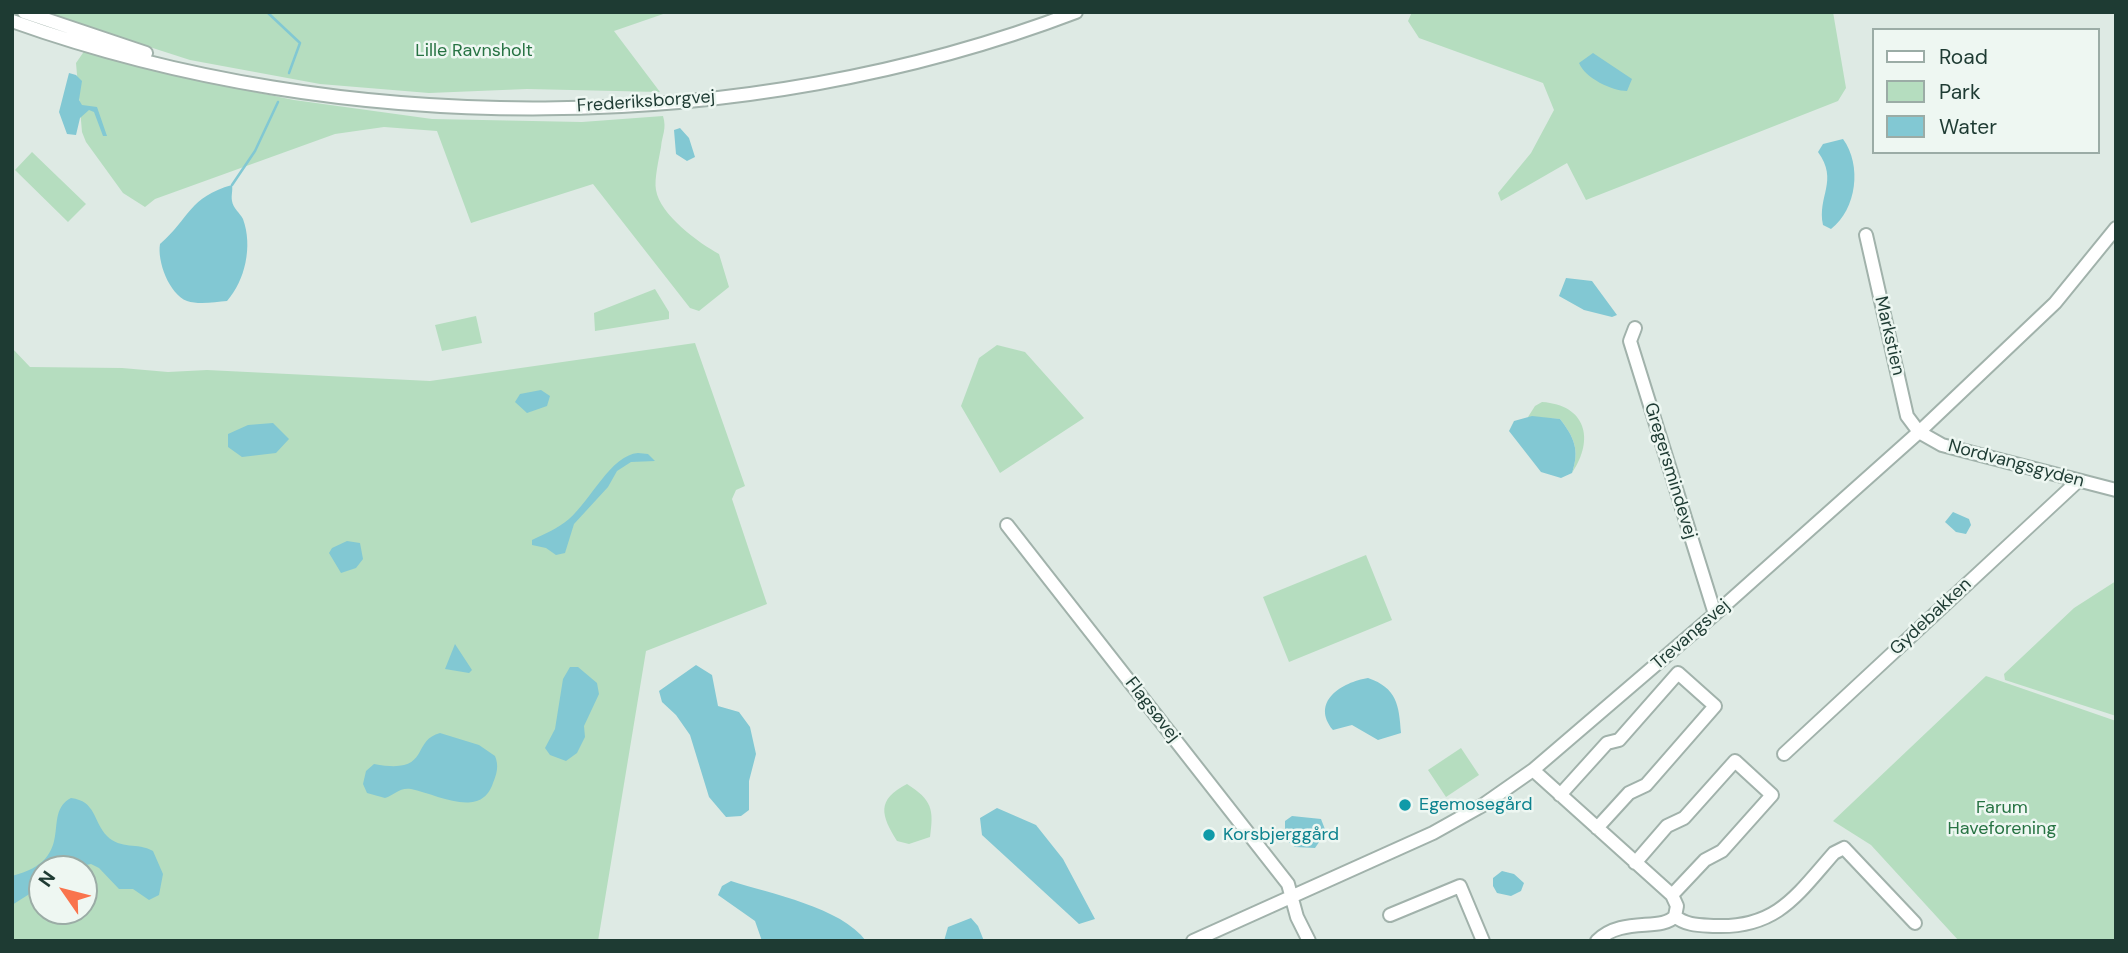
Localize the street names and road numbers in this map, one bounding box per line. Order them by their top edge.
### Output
street label: Frederiksborgvej [576,86,716,118]
street label: Markstien [1869,294,1909,378]
street label: Gregersmindevej [1639,400,1701,542]
street label: Nordvangsgyden [1946,435,2086,493]
street label: Gydebakken [1886,574,1976,660]
street label: Trevangsvej [1647,595,1735,675]
street label: Flagsøvej [1120,673,1184,747]

